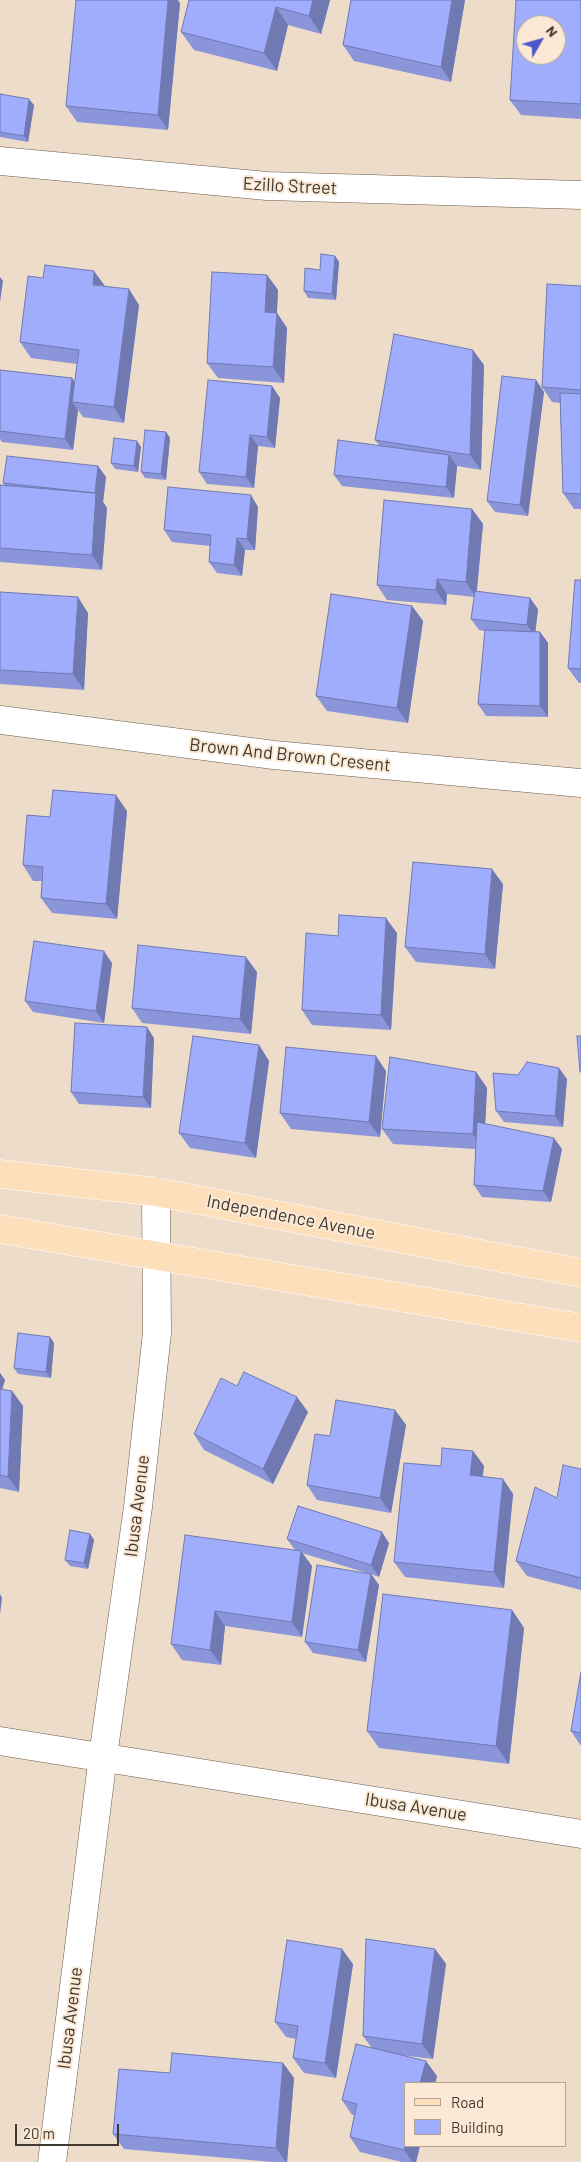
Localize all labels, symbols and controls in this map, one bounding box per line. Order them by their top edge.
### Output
north arrow [516,15,566,65]
text: N [543,22,562,40]
street label: Ezillo Street [242,173,338,199]
street label: Brown And Brown Cresent [188,734,392,776]
street label: Independence Avenue [205,1190,377,1244]
street label: Ibusa Avenue [120,1454,154,1558]
street label: Ibusa Avenue [364,1788,468,1826]
street label: Ibusa Avenue [53,1966,87,2070]
legend [404,2082,566,2147]
text: Road [451,2093,484,2111]
scale bar [18,2114,121,2146]
text: Building [451,2118,504,2136]
text: 20 m [23,2124,55,2142]

